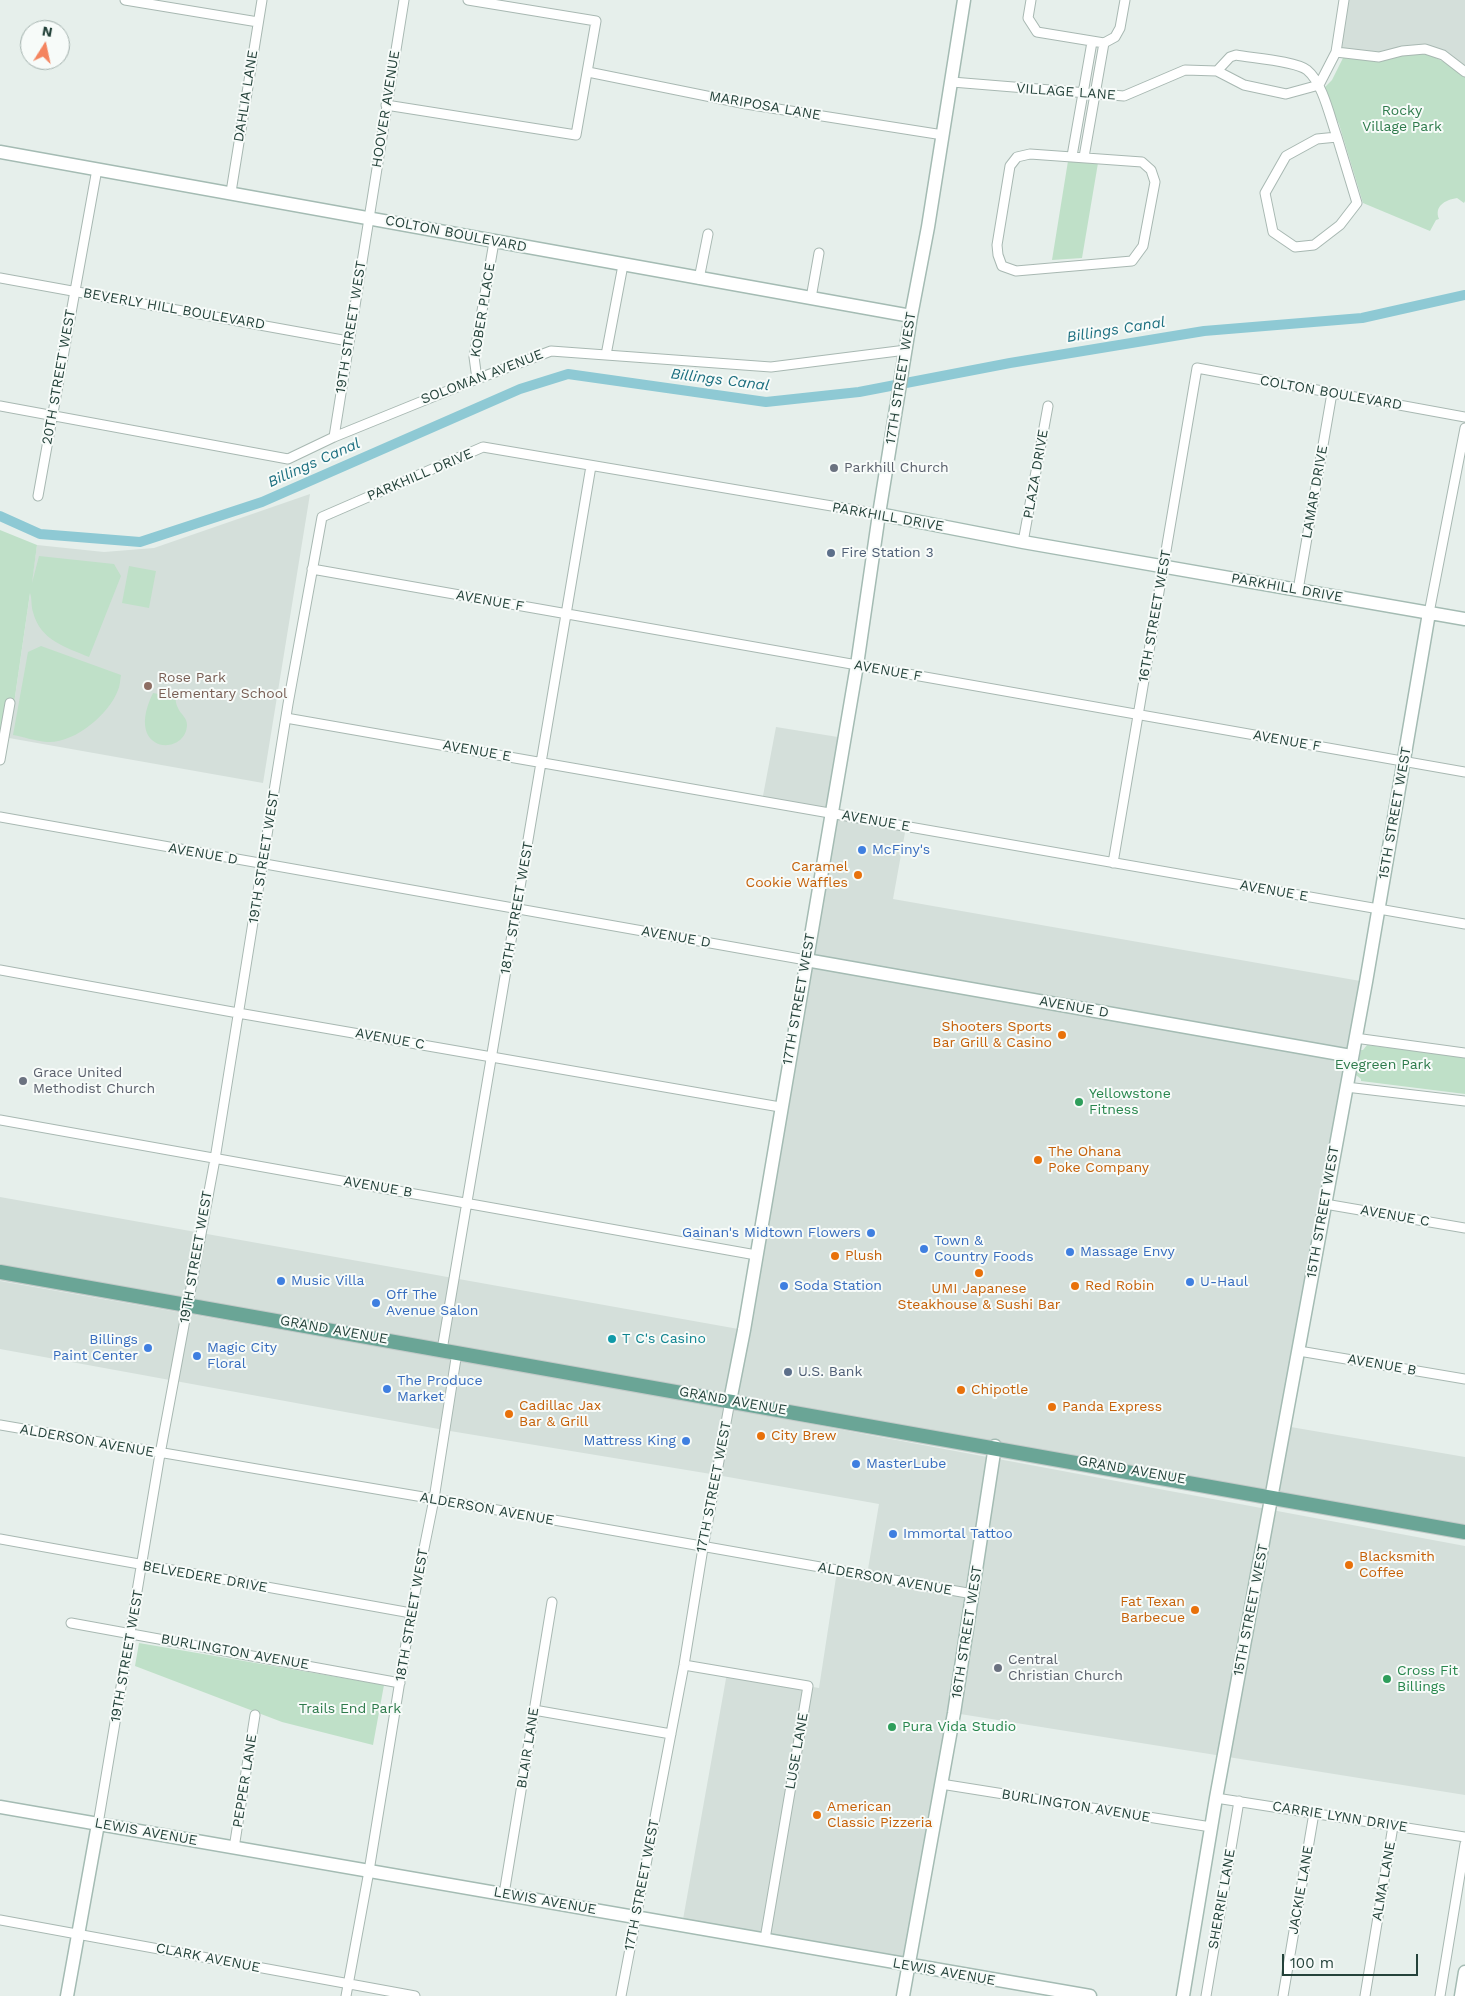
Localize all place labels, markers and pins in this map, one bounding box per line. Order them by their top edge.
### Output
place label: Parkhill Church [844,460,949,476]
marker: Parkhill Church [828,462,840,474]
place label: Fire Station 3 [841,545,934,561]
marker: Fire Station 3 [825,547,837,559]
place label: Rose Park Elementary School [158,670,287,702]
marker: Rose Park Elementary School [142,680,154,692]
place label: McFiny's [872,842,930,858]
marker: McFiny's [856,844,868,856]
place label: Caramel Cookie Waffles [746,859,848,892]
marker: Caramel Cookie Waffles [852,869,864,881]
place label: Shooters Sports Bar Grill & Casino [932,1019,1052,1052]
marker: Shooters Sports Bar Grill & Casino [1056,1029,1068,1041]
place label: Grace United Methodist Church [33,1065,155,1098]
marker: Grace United Methodist Church [17,1075,29,1087]
place label: Yellowstone Fitness [1089,1086,1171,1118]
marker: Yellowstone Fitness [1073,1096,1085,1108]
place label: The Ohana Poke Company [1048,1144,1149,1176]
marker: The Ohana Poke Company [1032,1154,1044,1166]
place label: Gainan's Midtown Flowers [682,1225,861,1241]
marker: Gainan's Midtown Flowers [865,1227,877,1239]
place label: Town & Country Foods [934,1233,1034,1266]
marker: Town & Country Foods [918,1243,930,1255]
place label: Massage Envy [1080,1244,1175,1260]
marker: Massage Envy [1064,1246,1076,1258]
place label: Plush [845,1248,883,1264]
marker: Plush [829,1250,841,1262]
marker: UMI Japanese Steakhouse & Sushi Bar [973,1267,985,1279]
place label: Music Villa [291,1273,364,1289]
place label: U-Haul [1200,1274,1248,1290]
marker: Music Villa [275,1275,287,1287]
marker: U-Haul [1184,1276,1196,1288]
place label: Soda Station [794,1278,882,1294]
place label: Red Robin [1085,1278,1154,1294]
marker: Soda Station [778,1280,790,1292]
marker: Red Robin [1069,1280,1081,1292]
place label: UMI Japanese Steakhouse & Sushi Bar [897,1281,1061,1314]
place label: Off The Avenue Salon [386,1287,478,1320]
marker: Off The Avenue Salon [370,1297,382,1309]
place label: T C's Casino [622,1331,706,1347]
place label: Billings Paint Center [53,1332,138,1364]
marker: T C's Casino [606,1333,618,1345]
place label: Magic City Floral [207,1340,277,1372]
marker: Billings Paint Center [142,1342,154,1354]
marker: Magic City Floral [191,1350,203,1362]
place label: U.S. Bank [798,1364,862,1380]
marker: U.S. Bank [782,1366,794,1378]
place label: The Produce Market [397,1373,482,1405]
place label: Chipotle [971,1382,1028,1398]
marker: The Produce Market [381,1383,393,1395]
marker: Chipotle [955,1384,967,1396]
place label: Cadillac Jax Bar & Grill [519,1398,601,1430]
place label: Panda Express [1062,1399,1162,1415]
marker: Panda Express [1046,1401,1058,1413]
marker: Cadillac Jax Bar & Grill [503,1408,515,1420]
place label: City Brew [771,1428,836,1444]
marker: City Brew [755,1430,767,1442]
place label: Mattress King [584,1433,676,1449]
marker: Mattress King [680,1435,692,1447]
place label: MasterLube [866,1456,946,1472]
marker: MasterLube [850,1458,862,1470]
place label: Immortal Tattoo [903,1526,1013,1542]
marker: Immortal Tattoo [887,1528,899,1540]
place label: Blacksmith Coffee [1359,1549,1435,1581]
marker: Blacksmith Coffee [1343,1559,1355,1571]
place label: Fat Texan Barbecue [1120,1594,1185,1626]
marker: Fat Texan Barbecue [1189,1604,1201,1616]
place label: Central Christian Church [1008,1652,1123,1684]
marker: Central Christian Church [992,1662,1004,1674]
place label: Cross Fit Billings [1397,1663,1458,1695]
marker: Cross Fit Billings [1381,1673,1393,1685]
place label: Pura Vida Studio [902,1719,1016,1735]
marker: Pura Vida Studio [886,1721,898,1733]
place label: American Classic Pizzeria [827,1799,932,1831]
marker: American Classic Pizzeria [811,1809,823,1821]

